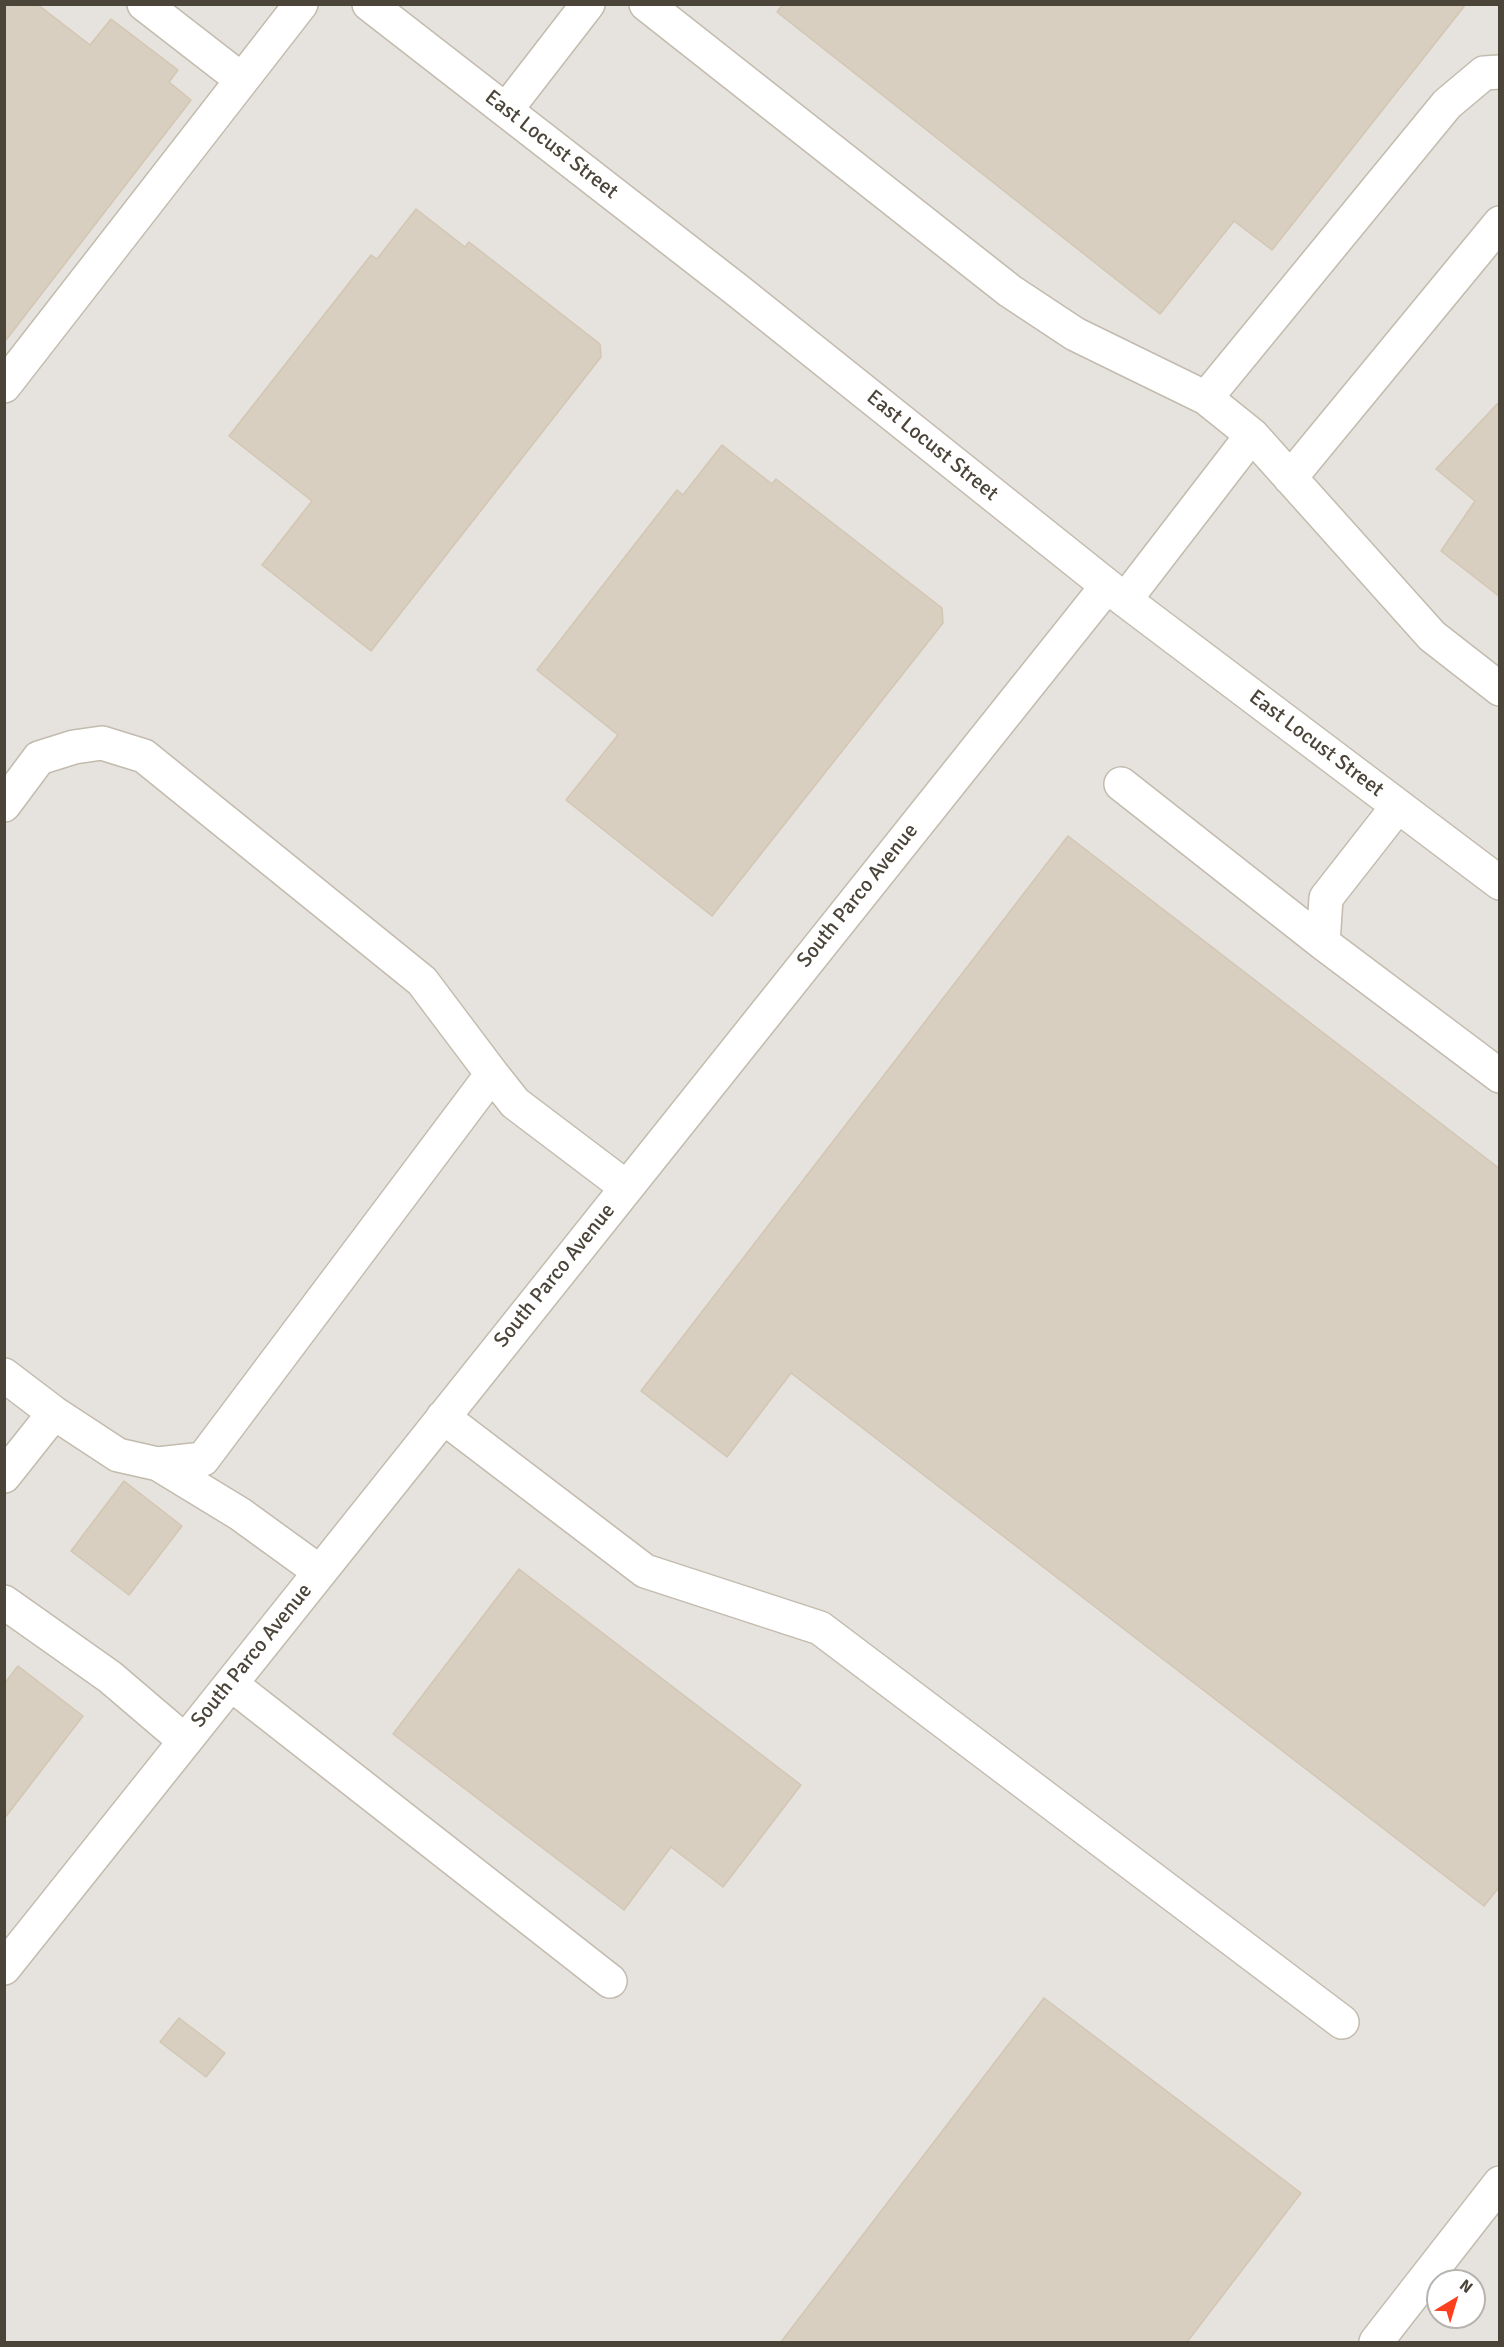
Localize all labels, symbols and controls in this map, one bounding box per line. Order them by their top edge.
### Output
street label: East Locust Street [479,85,623,205]
street label: East Locust Street [861,385,1003,507]
street label: East Locust Street [1244,685,1388,803]
street label: South Parco Avenue [792,819,924,973]
street label: South Parco Avenue [489,1199,621,1353]
street label: South Parco Avenue [186,1579,318,1733]
north arrow [1426,2269,1486,2329]
text: N [1455,2275,1476,2298]

